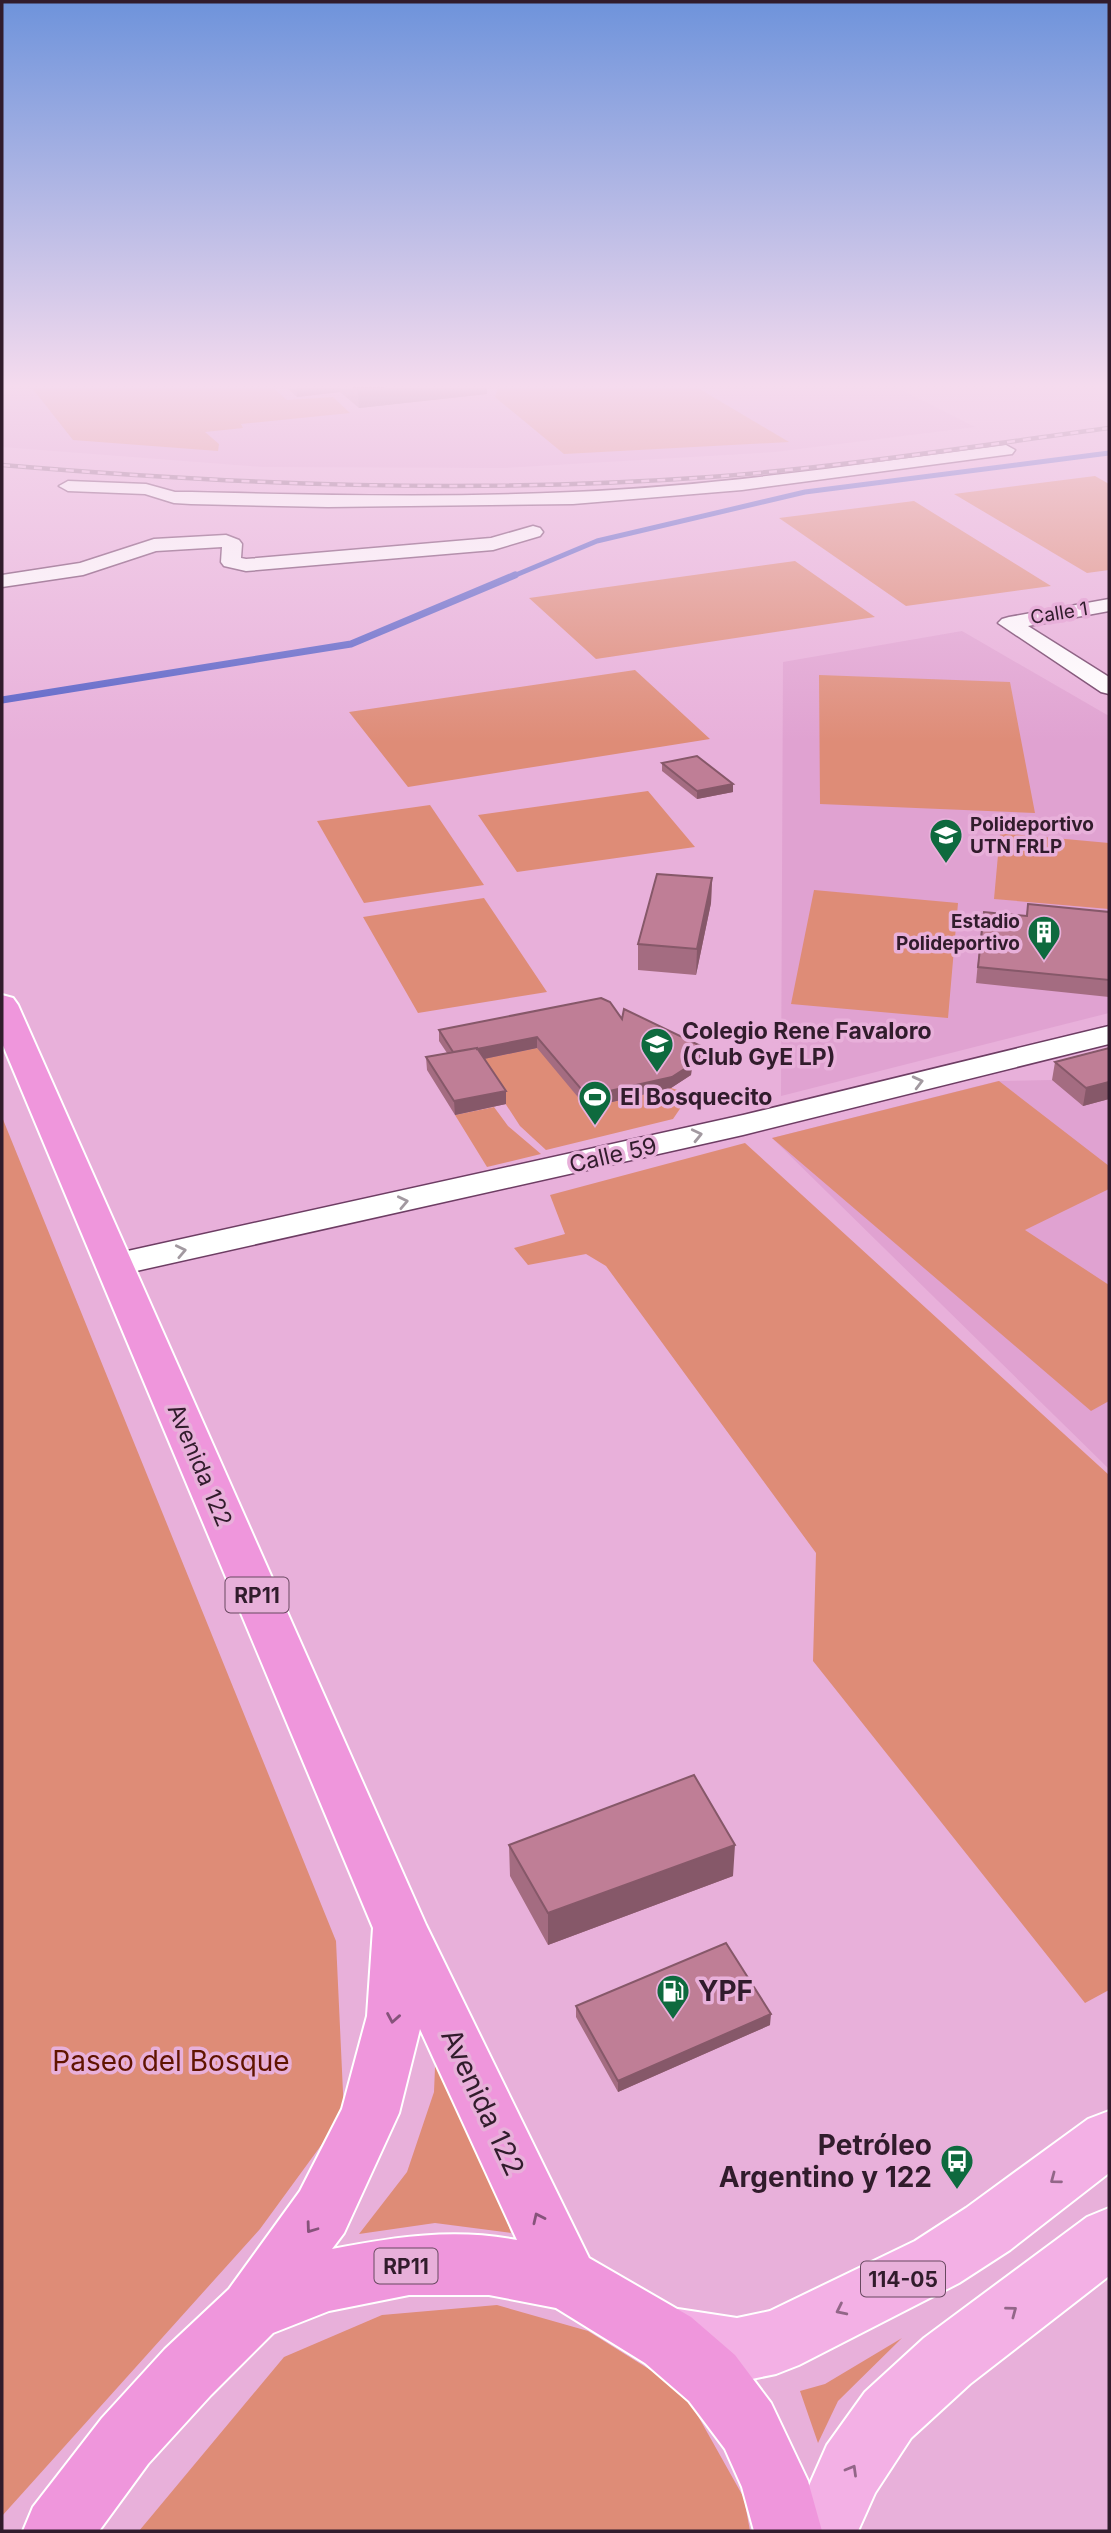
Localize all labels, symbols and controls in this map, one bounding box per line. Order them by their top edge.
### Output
street label: Calle 1 [1029,597,1089,629]
place label: Polideportivo UTN FRLP [970,813,1094,858]
school or university icon: Polideportivo UTN FRLP [927,816,965,865]
place label: Estadio Polideportivo [896,910,1020,955]
building icon: Estadio Polideportivo [1025,913,1063,962]
place label: Colegio Rene Favaloro (Club GyE LP) [682,1017,932,1071]
school or university icon: Colegio Rene Favaloro (Club GyE LP) [638,1025,676,1074]
one-way arrow [912,1076,924,1090]
sports icon: El Bosquecito [576,1078,614,1127]
place label: El Bosquecito [620,1083,772,1111]
one-way arrow [691,1129,703,1144]
street label: Calle 59 [566,1131,660,1179]
one-way arrow [397,1196,409,1211]
one-way arrow [175,1244,187,1259]
street label: Avenida 122 [162,1400,238,1530]
road number: RP11 [226,1578,288,1612]
fuel station icon: YPF [654,1972,692,2021]
place label: YPF [698,1974,753,2008]
one-way arrow [386,2012,401,2024]
street label: Avenida 122 [434,2023,532,2181]
park label: Paseo del Bosque [52,2044,290,2078]
place label: Petróleo Argentino y 122 [719,2128,932,2194]
bus stop icon: Petróleo Argentino y 122 [938,2142,976,2191]
one-way arrow [1050,2171,1063,2183]
one-way arrow [532,2213,546,2225]
one-way arrow [307,2220,319,2233]
road number: RP11 [374,2248,438,2284]
road number: 114-05 [861,2262,945,2296]
one-way arrow [836,2302,848,2316]
one-way arrow [1005,2307,1017,2320]
one-way arrow [844,2464,857,2477]

